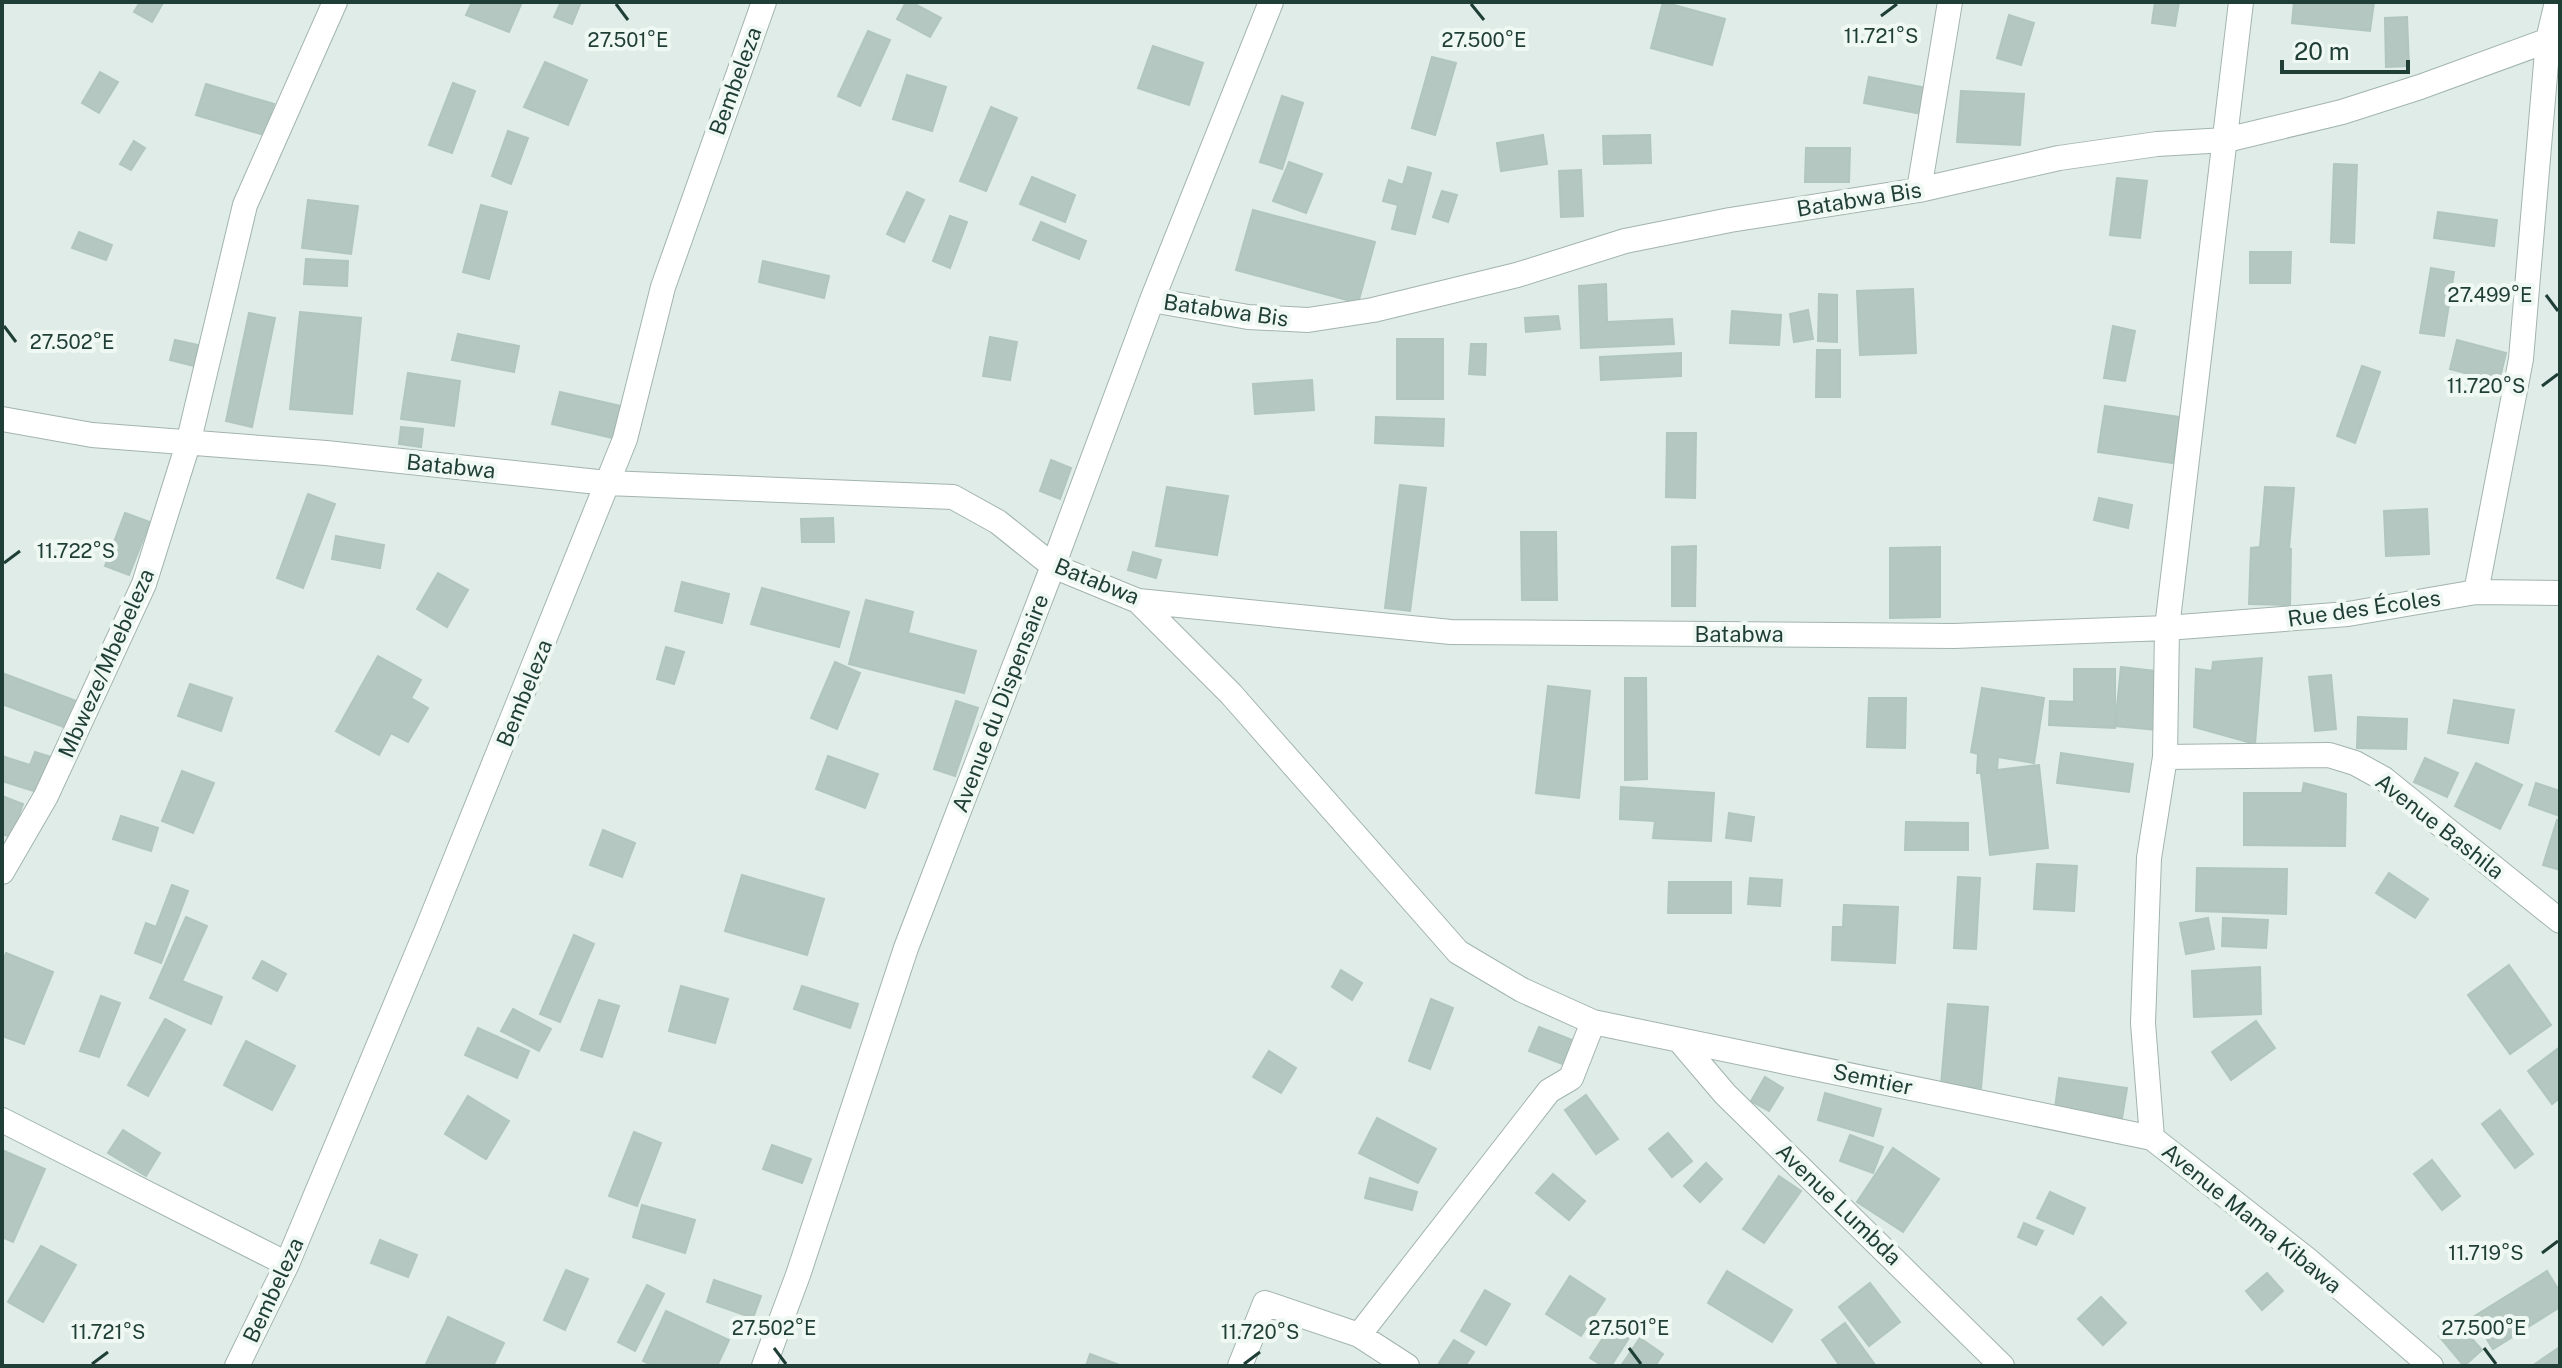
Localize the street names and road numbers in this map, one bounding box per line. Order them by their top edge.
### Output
street label: Bembeleza [703,23,767,139]
street label: Batabwa Bis [1795,176,1923,222]
street label: Batabwa Bis [1162,288,1290,332]
street label: Batabwa [405,448,497,484]
street label: Batabwa [1051,552,1143,610]
street label: Mbweze/Mbebeleza [53,564,159,762]
street label: Rue des Écoles [2286,584,2442,632]
street label: Avenue du Dispensaire [946,590,1054,816]
street label: Batabwa [1694,621,1784,647]
street label: Bembeleza [491,636,557,750]
street label: Avenue Bashila [2371,768,2509,884]
street label: Semtier [1831,1058,1915,1100]
street label: Avenue Lumbda [1771,1138,1907,1270]
street label: Avenue Mama Kibawa [2157,1138,2347,1298]
street label: Bembeleza [237,1233,309,1347]

